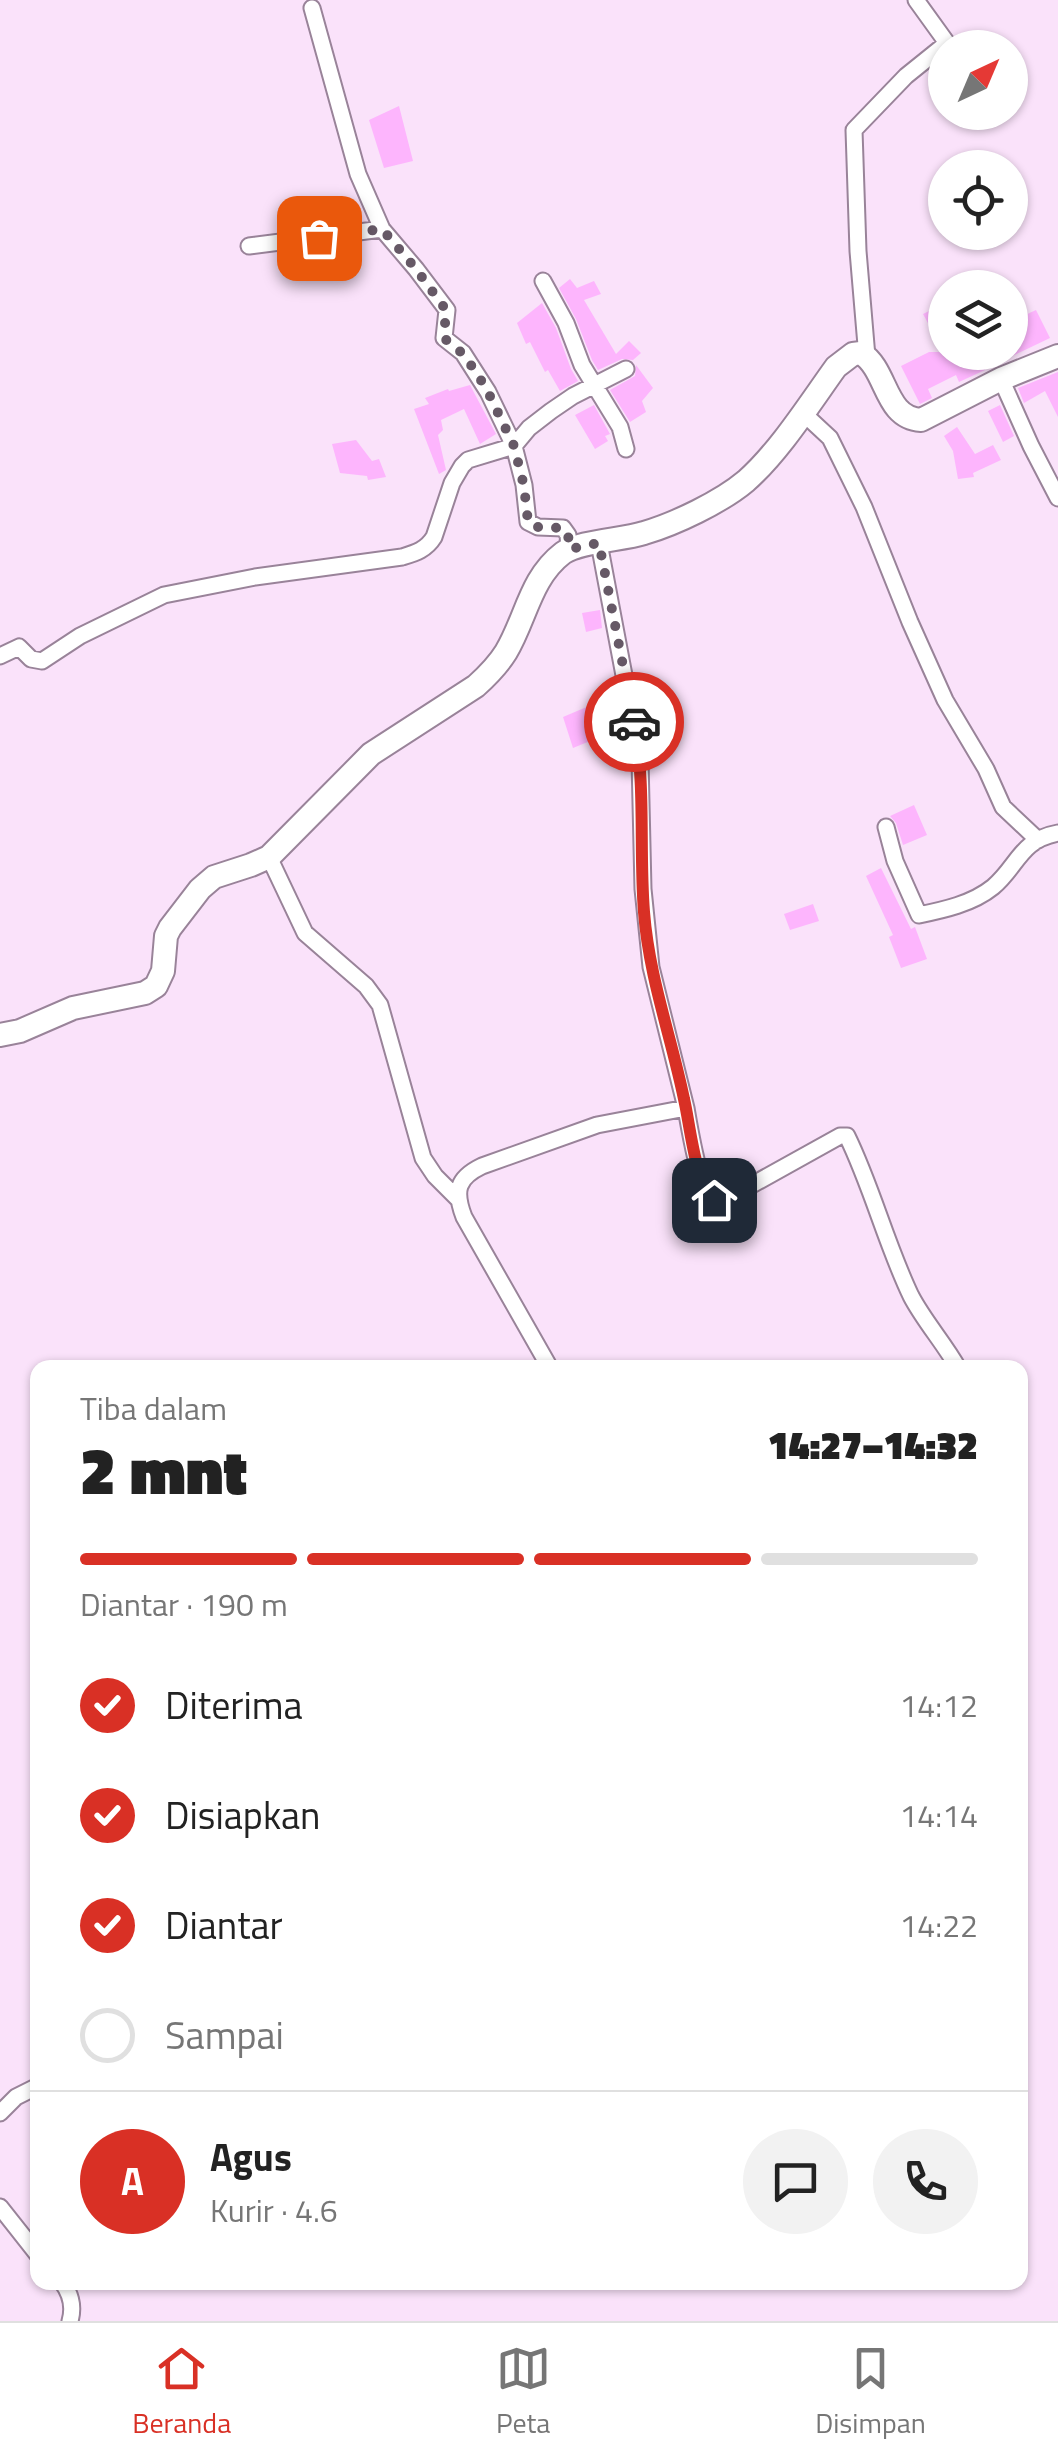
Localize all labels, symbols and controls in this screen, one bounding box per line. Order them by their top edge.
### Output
north arrow [928,30,1028,130]
map controls [928,30,1028,370]
button: locate [928,150,1028,250]
pin [277,196,362,281]
icon: bag [292,211,347,266]
button: layers [928,270,1028,370]
courier [584,672,684,772]
icon: car [607,695,662,750]
pin [672,1158,757,1243]
icon: home [687,1173,742,1228]
text: Tiba dalam [80,1384,227,1432]
text: 14:27–14:32 [768,1416,978,1474]
text: 2 mnt [80,1420,247,1519]
text: Diantar · 190 m [80,1580,288,1628]
text: Diterima [165,1676,303,1734]
icon: check [80,1678,135,1733]
text: 14:12 [899,1681,978,1729]
text: Disiapkan [165,1786,320,1844]
icon: check [80,1788,135,1843]
text: 14:14 [899,1791,978,1839]
text: Diantar [165,1896,283,1954]
icon: check [80,1898,135,1953]
text: 14:22 [899,1901,978,1949]
text: Sampai [165,2006,284,2064]
text: Agus [210,2128,292,2186]
button: chat [743,2129,848,2234]
button: phone [873,2129,978,2234]
text: A [121,2152,144,2210]
text: Kurir · 4.6 [210,2186,338,2234]
tab: Beranda [132,2341,231,2444]
tab: Peta [496,2341,551,2444]
tab: Disimpan [815,2341,926,2444]

